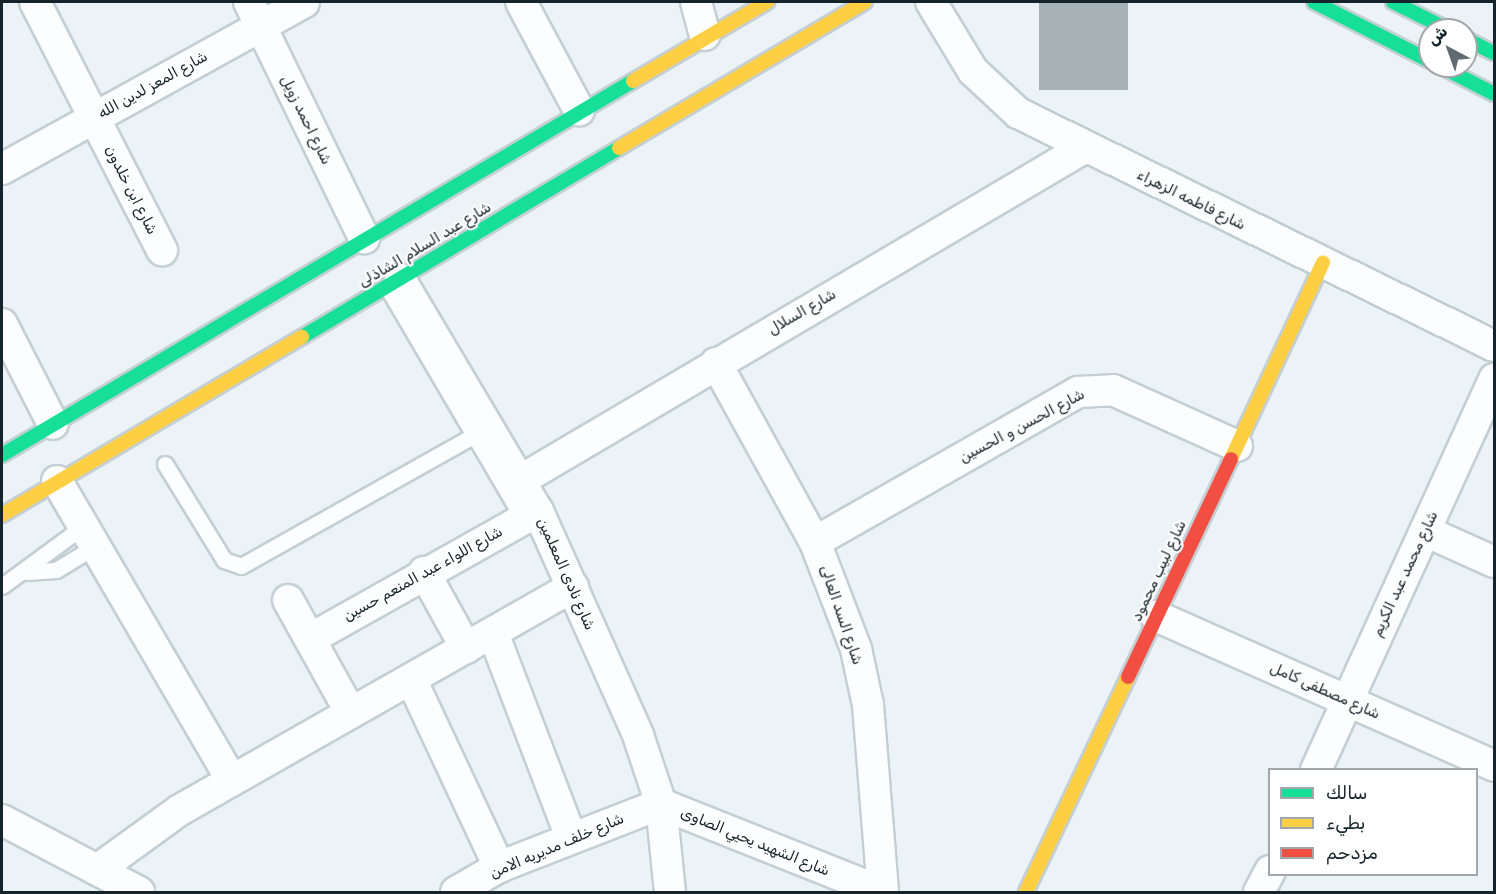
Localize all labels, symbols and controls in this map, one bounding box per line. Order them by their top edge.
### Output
north arrow [1418,18,1478,78]
text: ش [1423,22,1451,49]
street label: شارع المعز لدين الله [95,47,211,123]
street label: شارع احمد زويل [277,72,335,168]
street label: شارع ابن خلدون [101,142,161,238]
street label: شارع فاطمه الزهراء [1134,166,1248,234]
street label: شارع عبد السلام الشاذلى [355,198,495,292]
street label: شارع السلال [765,285,839,339]
street label: شارع الحسن و الحسين [956,385,1088,467]
street label: شارع محمد عبد الكريم [1368,508,1442,640]
street label: شارع نادى المعلمين [533,515,599,633]
street label: شارع لبيب محمود [1128,517,1190,625]
street label: شارع اللواء عبد المنعم حسين [340,523,506,625]
street label: شارع السد العالى [816,563,866,667]
street label: شارع مصطفى كامل [1267,659,1383,723]
legend [1268,768,1478,876]
text: سالك [1326,782,1367,804]
street label: شارع الشهيد يحيي الصاوى [678,804,832,880]
street label: شارع خلف مديريه الامن [487,810,627,882]
text: بطيء [1326,812,1365,834]
text: مزدحم [1326,842,1378,864]

